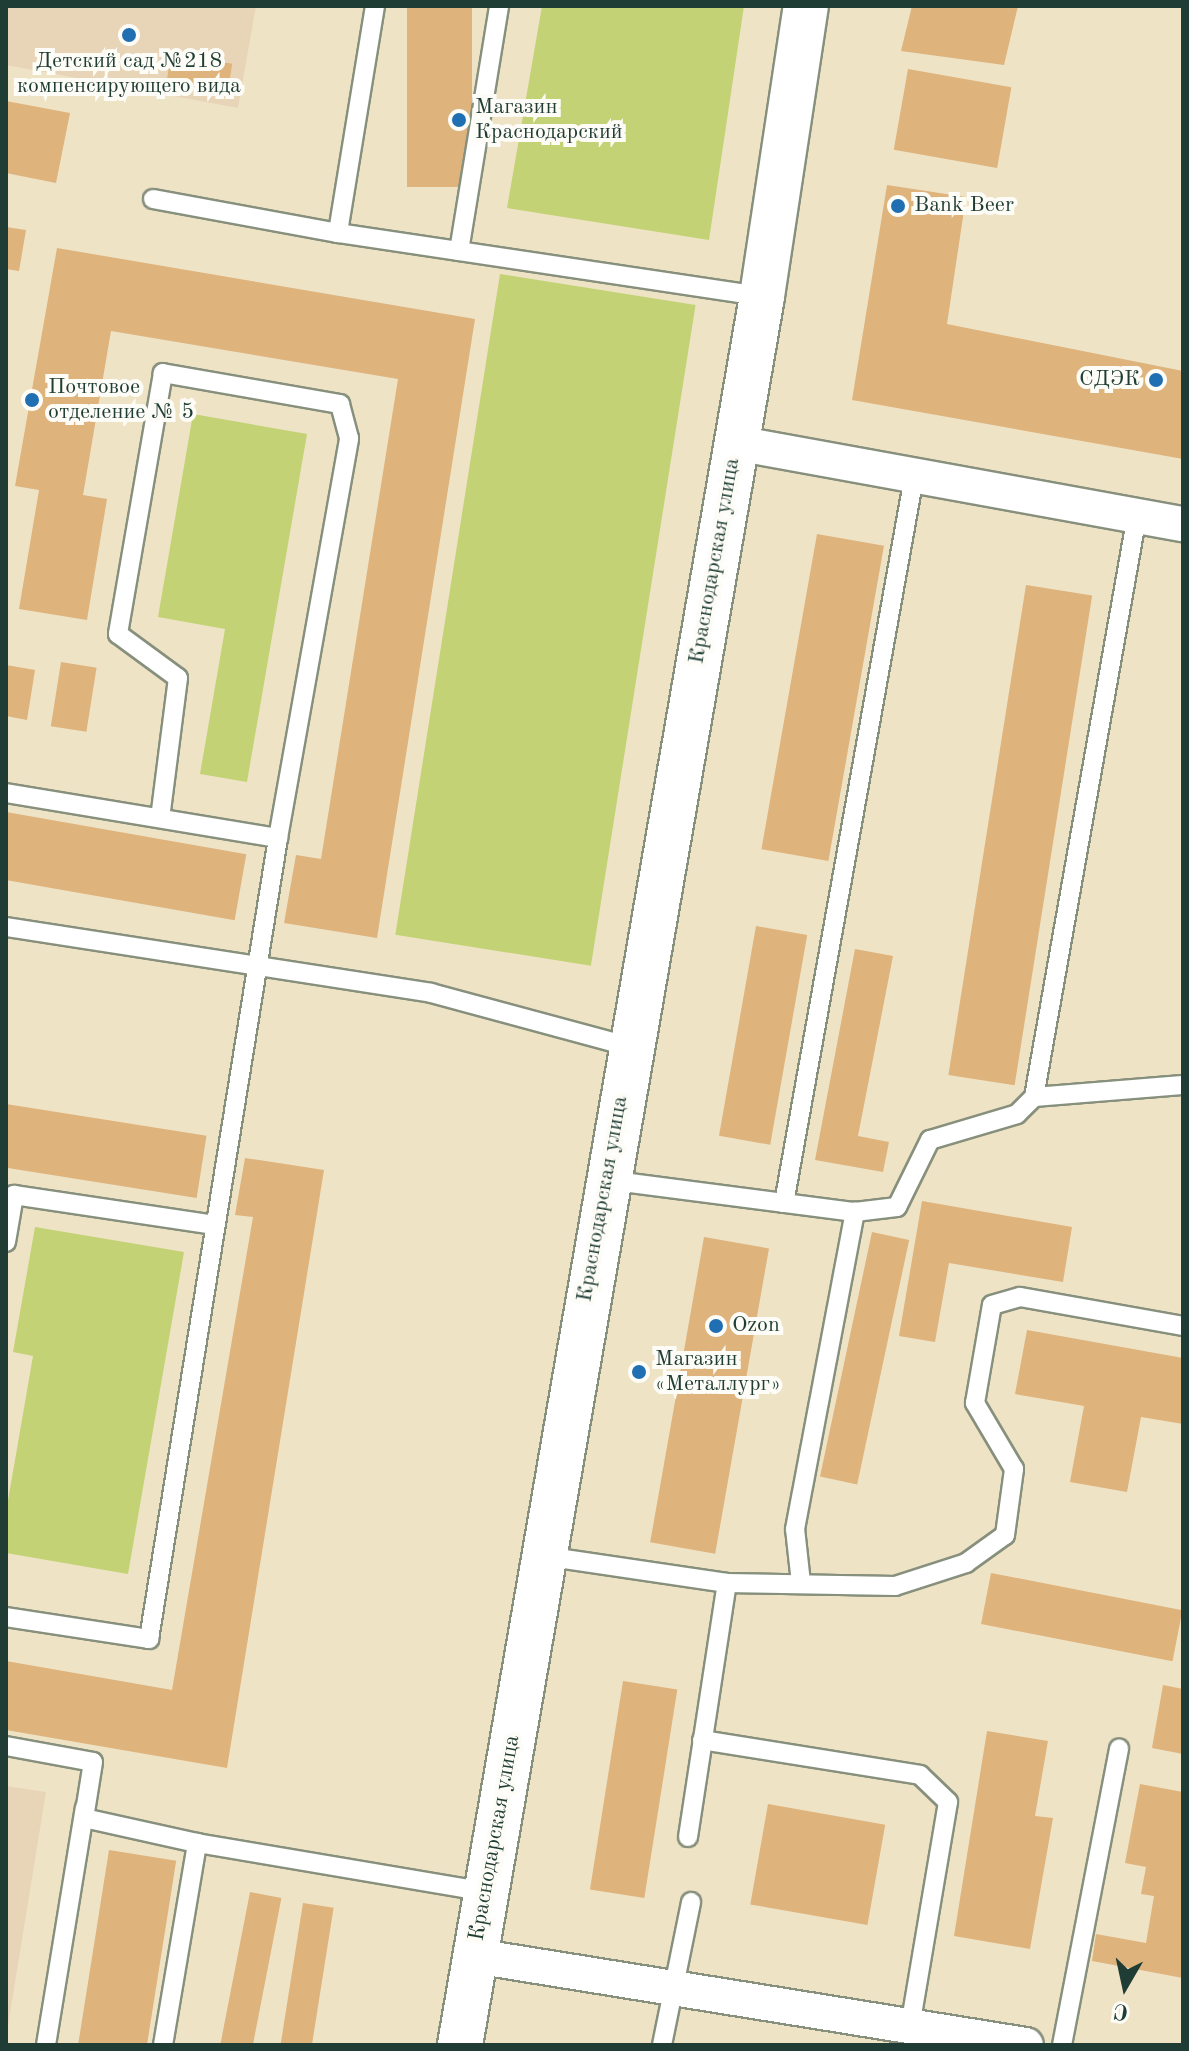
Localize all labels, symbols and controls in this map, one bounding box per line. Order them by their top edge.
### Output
marker: Детский сад №218 компенсирующего вида [120,26,138,44]
place label: Детский сад №218 компенсирующего вида [17,48,241,100]
place label: Магазин Краснодарский [475,94,623,146]
marker: Магазин Краснодарский [450,111,468,129]
place label: Bank Beer [914,193,1014,219]
marker: Bank Beer [889,197,907,215]
place label: СДЭК [1079,367,1140,393]
marker: СДЭК [1147,371,1165,389]
place label: Почтовое отделение № 5 [48,374,194,426]
marker: Почтовое отделение № 5 [23,391,41,409]
street label: Краснодарская улица [684,456,746,666]
street label: Краснодарская улица [572,1094,634,1304]
place label: Ozon [732,1313,780,1339]
marker: Ozon [707,1317,725,1335]
place label: Магазин «Металлург» [655,1346,781,1398]
marker: Магазин «Металлург» [630,1363,648,1381]
street label: Краснодарская улица [464,1733,526,1943]
north arrow [1085,1947,1165,2027]
text: С [1112,1999,1130,2023]

